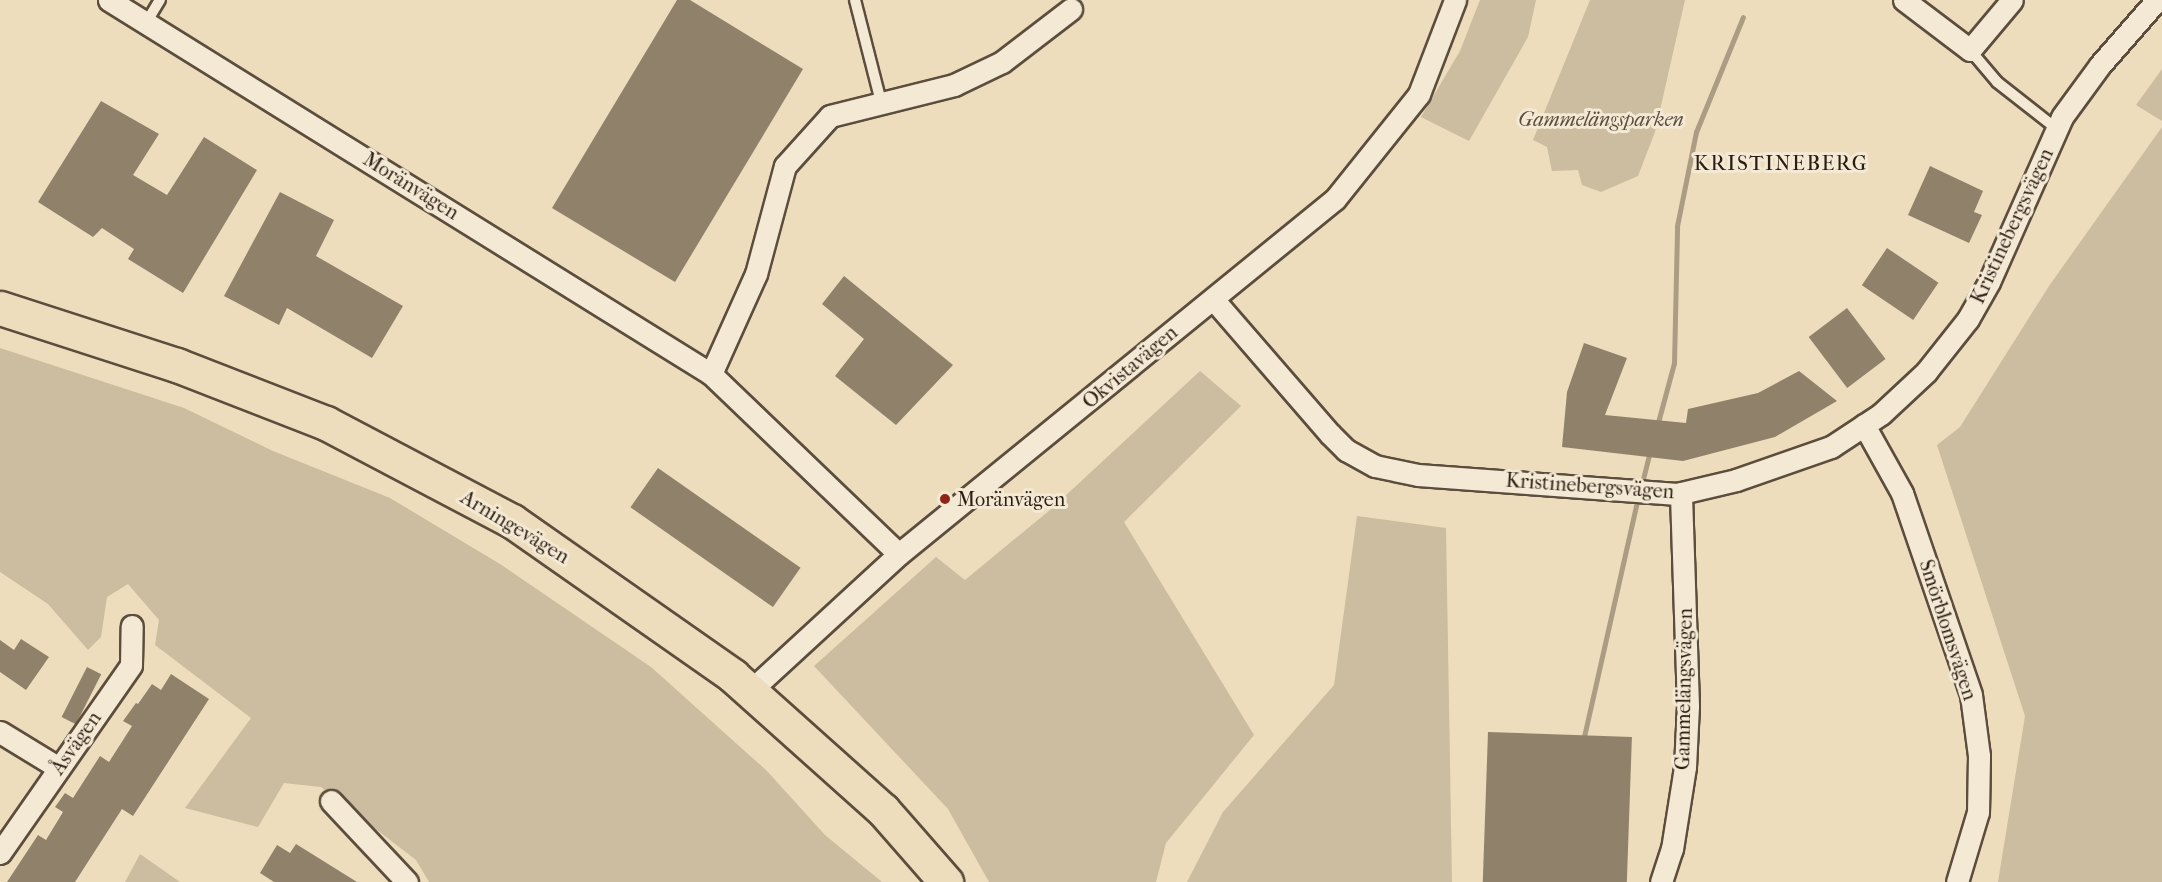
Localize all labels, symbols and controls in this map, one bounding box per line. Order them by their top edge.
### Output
park label: Gammelängsparken [1518,107,1684,131]
street label: Kristinebergsvägen [1965,144,2059,308]
street label: Moränvägen [359,147,463,225]
district label: KRISTINEBERG [1694,150,1868,176]
street label: Okvistavägen [1078,320,1182,414]
street label: Kristinebergsvägen [1505,468,1675,504]
street label: Arningevägen [456,485,574,569]
place label: Moränvägen [957,487,1065,511]
marker: Moränvägen [938,492,952,506]
street label: Smörblomsvägen [1914,557,1982,703]
street label: Gammelängsvägen [1671,608,1697,770]
street label: Åsvägen [46,707,106,779]

